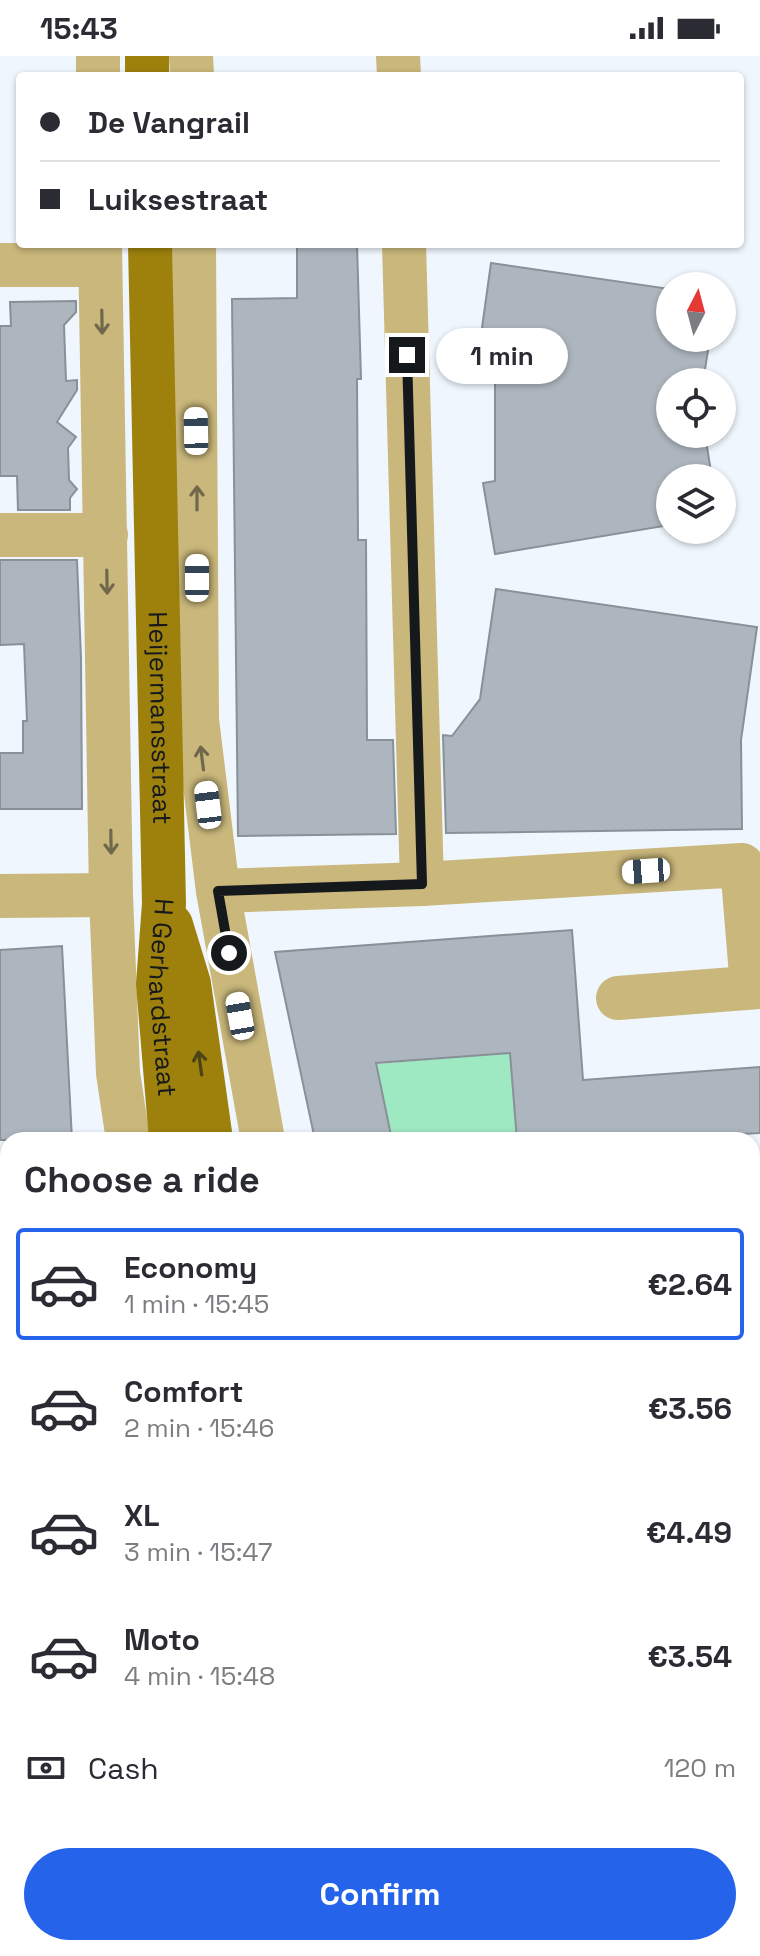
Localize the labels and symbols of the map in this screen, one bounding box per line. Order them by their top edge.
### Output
north arrow [656,272,736,352]
one-way arrow [94,308,109,335]
callout: 1 min [435,327,567,383]
route end [389,337,425,373]
car [184,407,208,455]
one-way arrow [189,485,205,512]
car [185,554,209,602]
one-way arrow [99,568,114,595]
street label: Heijermansstraat [141,611,179,825]
one-way arrow [194,746,209,771]
car [193,780,223,830]
one-way arrow [103,828,118,855]
car [621,857,671,885]
street label: H Gerhardstraat [141,897,184,1098]
route start [211,935,247,971]
car [224,990,256,1042]
one-way arrow [192,1051,207,1076]

